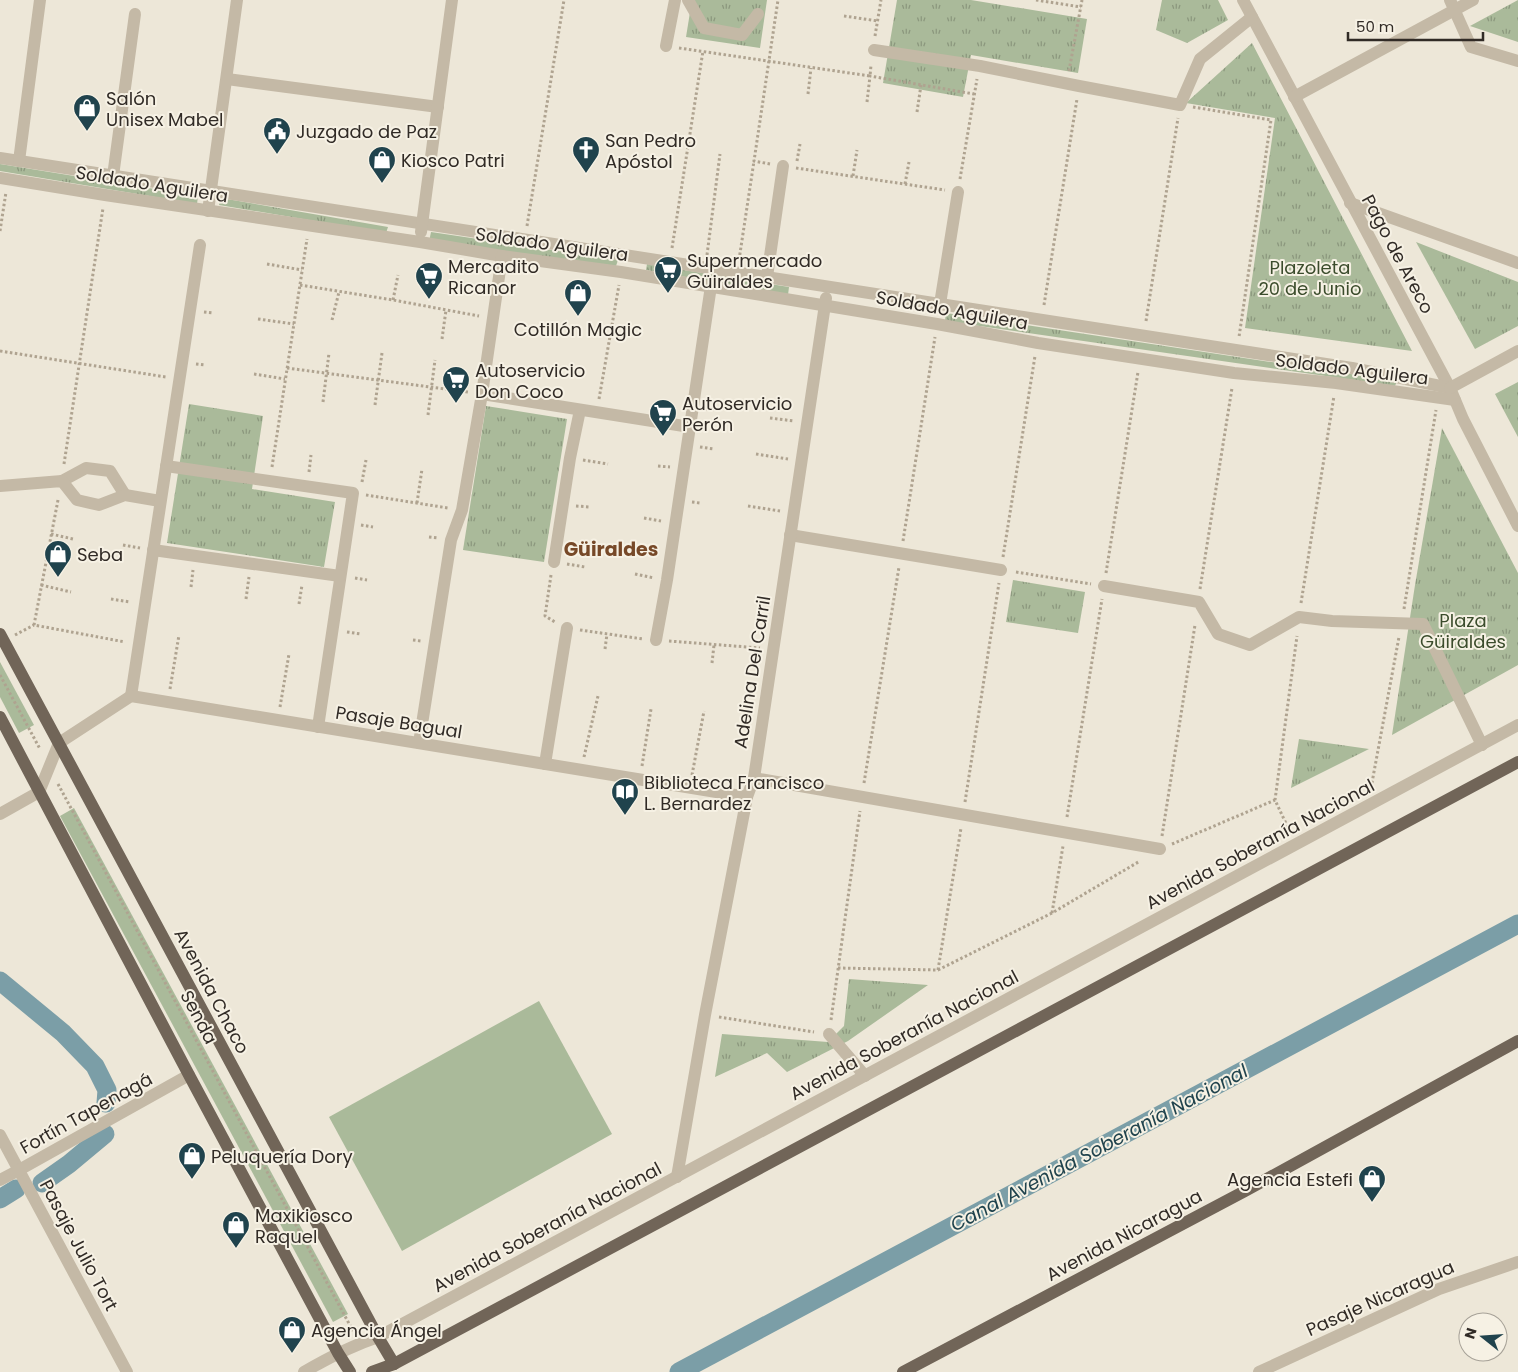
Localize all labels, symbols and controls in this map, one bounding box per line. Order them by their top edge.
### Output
scale bar [1348,10,1483,42]
text: 50 m [1356,16,1394,37]
place label: Salón Unisex Mabel [106,86,224,132]
shop icon: Salón Unisex Mabel [72,93,102,132]
public building icon: Juzgado de Paz [262,116,292,155]
place label: Juzgado de Paz [296,119,437,144]
place label: San Pedro Apóstol [605,128,696,174]
church icon: San Pedro Apóstol [571,135,601,174]
shop icon: Kiosco Patri [367,145,397,184]
place label: Kiosco Patri [401,148,505,173]
street label: Soldado Aguilera [74,160,230,208]
street label: Pago de Areco [1356,190,1440,318]
street label: Soldado Aguilera [474,221,630,267]
place label: Supermercado Güiraldes [687,248,822,294]
place label: Mercadito Ricanor [448,254,539,300]
supermarket icon: Supermercado Güiraldes [653,255,683,294]
park label: Plazoleta 20 de Junio [1258,255,1362,301]
supermarket icon: Mercadito Ricanor [414,261,444,300]
shop icon: Cotillón Magic [563,278,593,317]
street label: Soldado Aguilera [874,284,1030,336]
place label: Cotillón Magic [514,317,642,342]
street label: Soldado Aguilera [1274,347,1430,391]
place label: Autoservicio Don Coco [475,358,585,404]
supermarket icon: Autoservicio Don Coco [441,365,471,404]
place label: Autoservicio Perón [682,391,792,437]
supermarket icon: Autoservicio Perón [648,398,678,437]
district label: Güiraldes [564,536,658,563]
shop icon: Seba [43,539,73,578]
place label: Seba [77,542,123,567]
street label: Adelina Del Carril [728,594,776,750]
park label: Plaza Güiraldes [1420,608,1506,654]
street label: Pasaje Bagual [334,700,464,744]
place label: Biblioteca Francisco L. Bernardez [644,770,824,816]
street label: Avenida Soberanía Nacional [1141,773,1379,915]
library icon: Biblioteca Francisco L. Bernardez [610,777,640,816]
street label: Avenida Chaco [168,924,256,1058]
street label: Avenida Soberanía Nacional [785,964,1023,1106]
street label: Senda [174,986,224,1048]
water label: Canal Avenida Soberanía Nacional [945,1058,1253,1238]
street label: Fortín Tapenagá [15,1066,157,1160]
shop icon: Peluquería Dory [177,1141,207,1180]
place label: Peluquería Dory [211,1144,353,1169]
street label: Avenida Soberanía Nacional [428,1156,666,1298]
shop icon: Agencia Estefi [1357,1164,1387,1203]
place label: Agencia Estefi [1227,1167,1353,1192]
street label: Pasaje Julio Tort [34,1175,124,1315]
street label: Avenida Nicaragua [1042,1183,1206,1287]
place label: Maxikiosco Raquel [255,1203,353,1249]
shop icon: Maxikiosco Raquel [221,1210,251,1249]
street label: Pasaje Nicaragua [1302,1254,1458,1342]
north arrow [1458,1312,1508,1362]
shop icon: Agencia Ángel [277,1315,307,1354]
place label: Agencia Ángel [311,1318,442,1343]
text: N [1459,1325,1482,1341]

